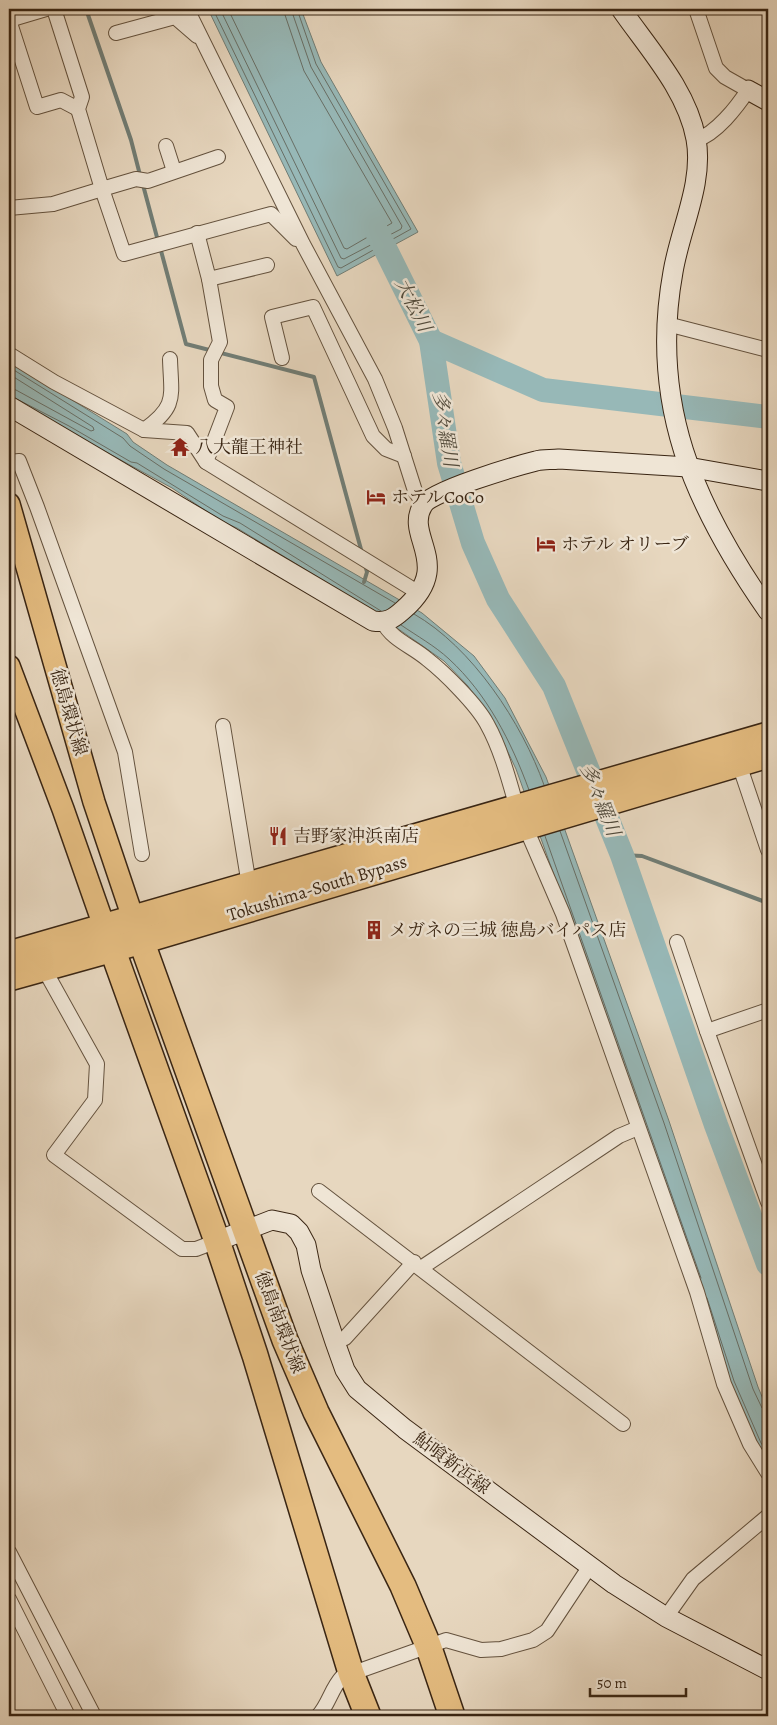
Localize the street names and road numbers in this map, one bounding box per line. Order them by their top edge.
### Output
street label: 徳島環状線 [45,665,93,759]
street label: Tokushima-South Bypass [224,849,410,927]
street label: 徳島南環状線 [249,1267,311,1377]
street label: 鮎喰新浜線 [409,1426,495,1500]

